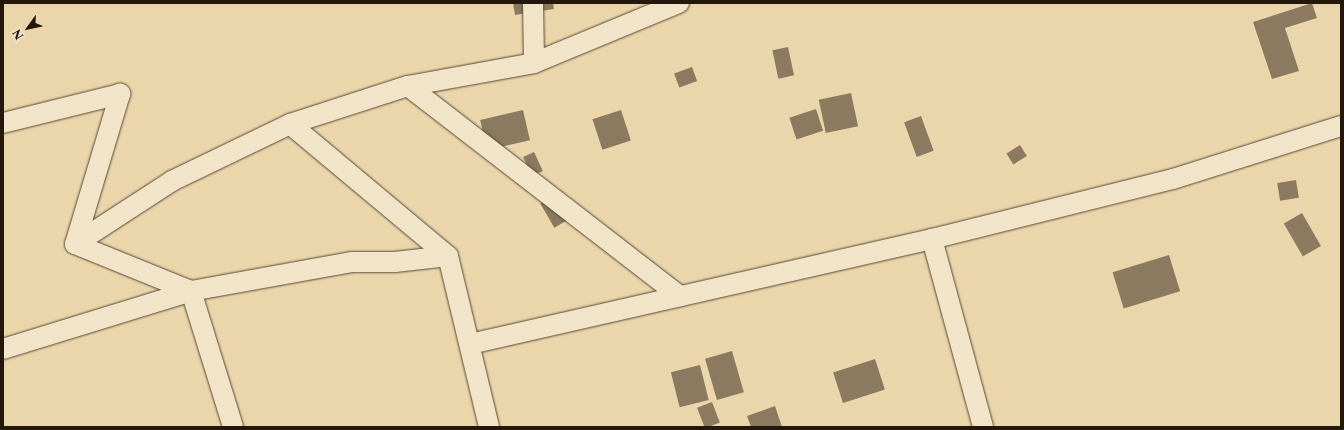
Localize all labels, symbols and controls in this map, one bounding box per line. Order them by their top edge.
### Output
north arrow [8,8,48,48]
text: N [9,27,26,42]

